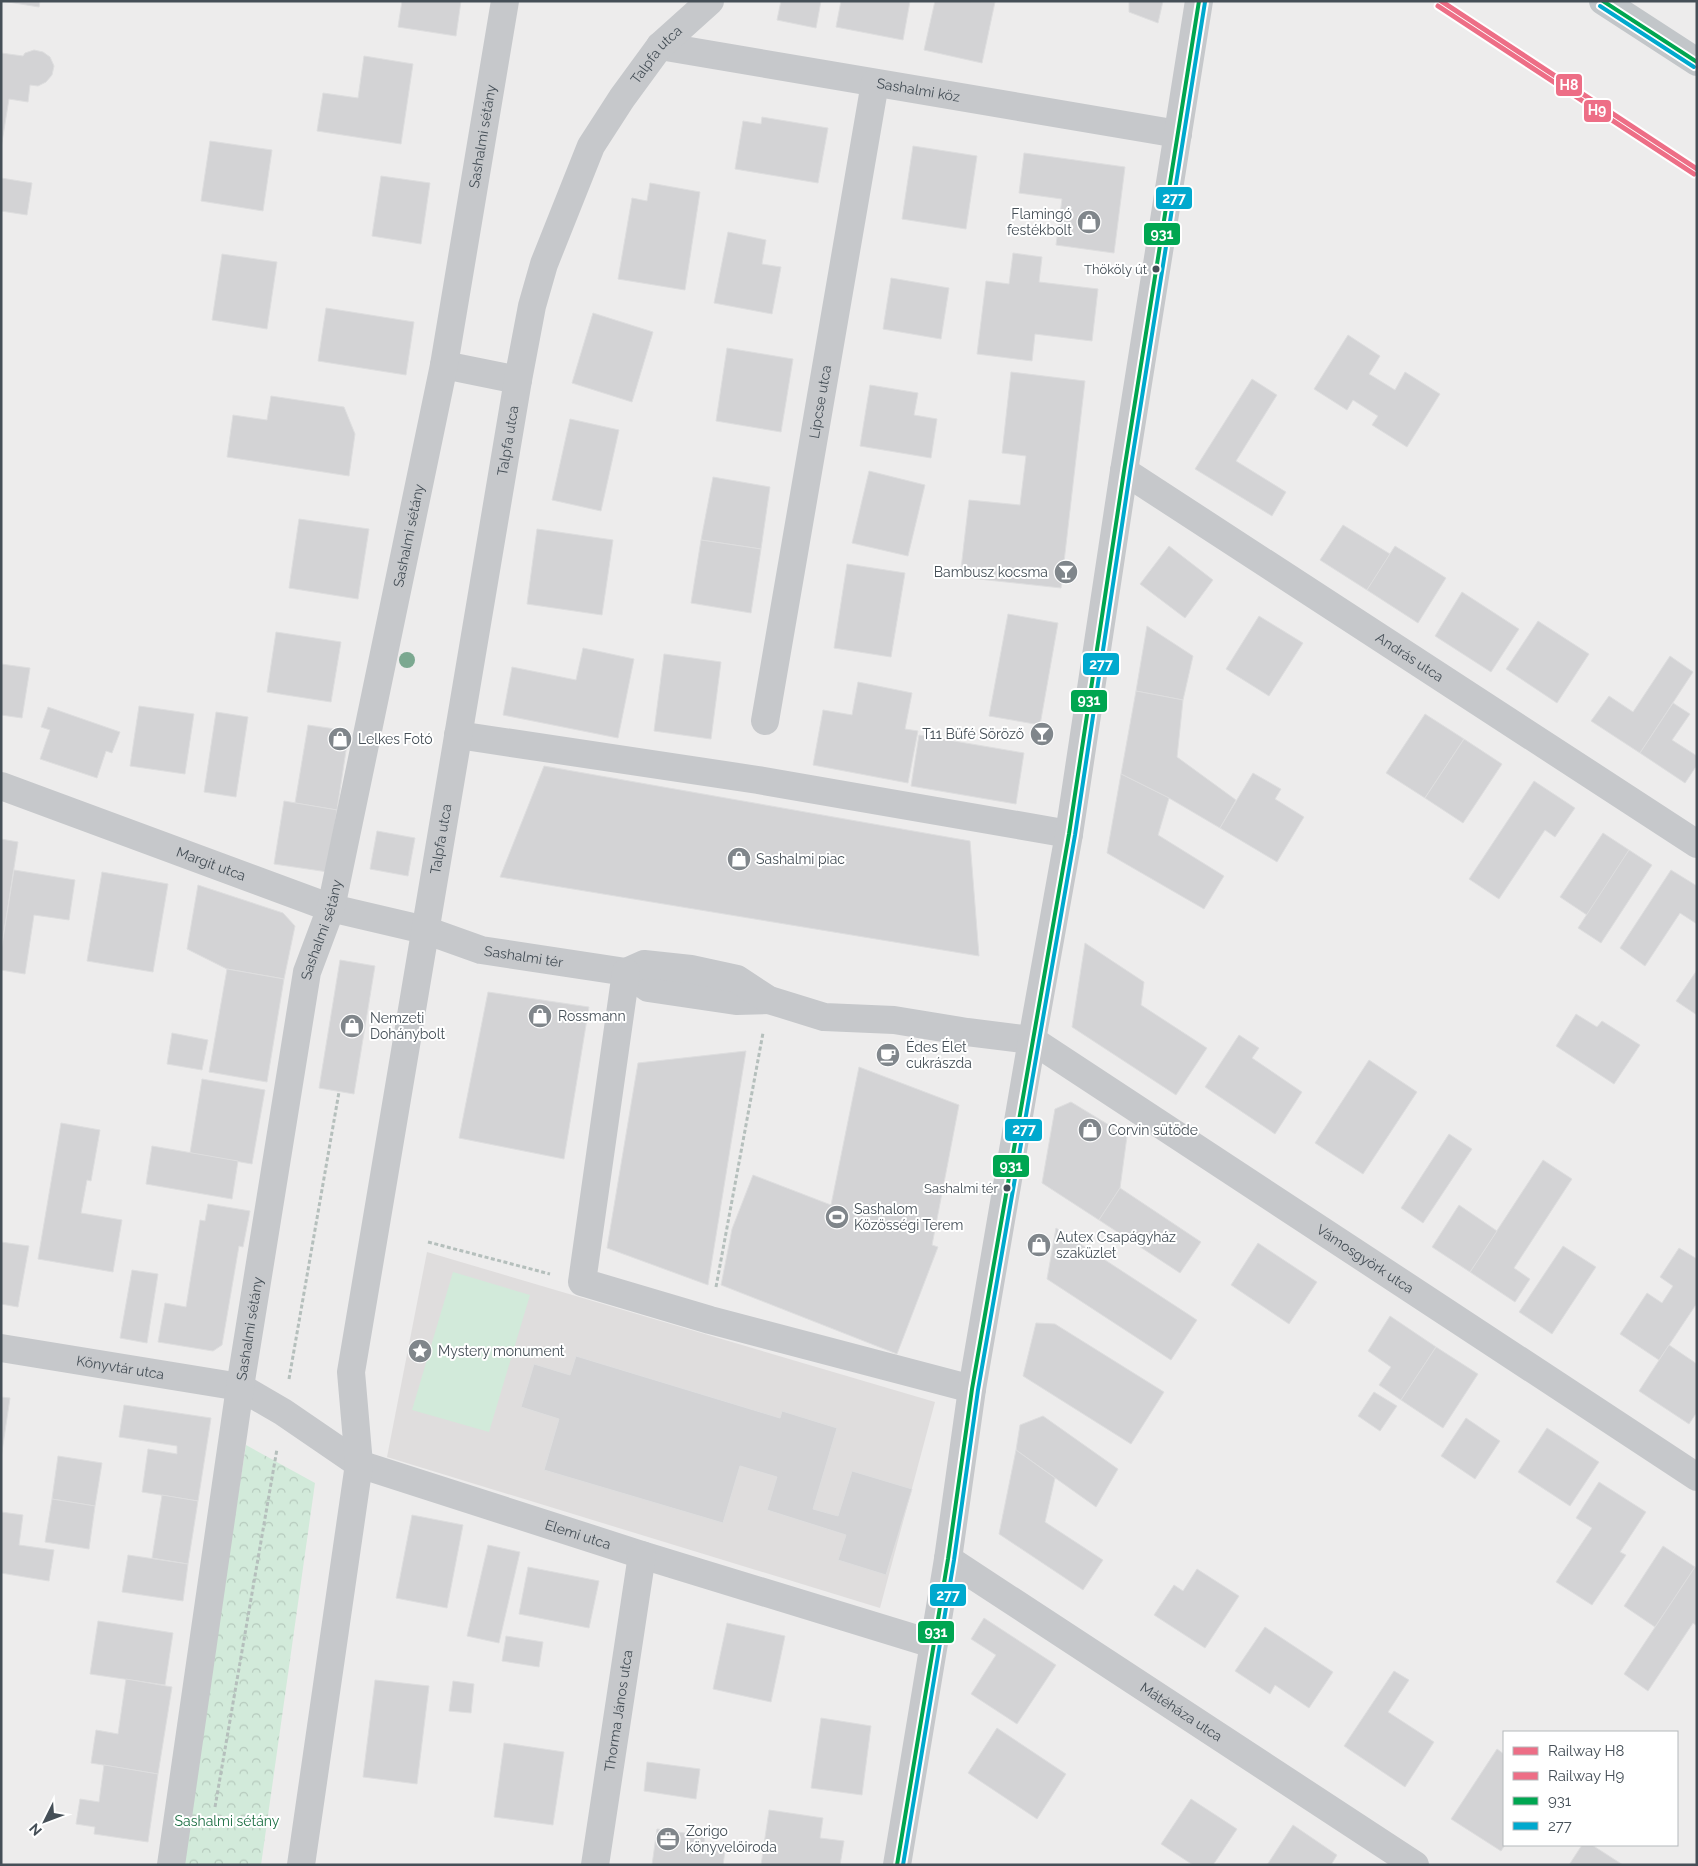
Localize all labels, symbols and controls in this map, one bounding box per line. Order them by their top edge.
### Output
street label: Talpfa utca [627,22,685,87]
line badge: H8 [1555,73,1583,97]
street label: Sashalmi köz [875,75,961,105]
text: H8 [1560,77,1578,93]
street label: Sashalmi sétány [466,83,499,190]
line badge: H9 [1583,99,1612,123]
text: H9 [1588,102,1606,118]
line badge: 277 [1155,186,1193,210]
text: 277 [1162,190,1186,206]
place label: Flamingó festékbolt [1007,206,1072,238]
shop icon: Flamingó festékbolt [1076,209,1102,235]
line badge: 931 [1143,222,1181,246]
text: 931 [1151,226,1174,242]
place label: Thököly út [1084,262,1148,277]
marker: Thököly út [1151,264,1161,274]
street label: Lipcse utca [806,364,834,440]
street label: Talpfa utca [494,404,522,477]
street label: Sashalmi sétány [390,482,427,589]
bar icon: Bambusz kocsma [1053,559,1079,585]
place label: Bambusz kocsma [934,564,1048,580]
street label: András utca [1373,629,1447,685]
line badge: 277 [1082,652,1120,676]
text: 277 [1089,656,1113,672]
line badge: 931 [1070,689,1108,713]
text: 931 [1078,692,1101,708]
bar icon: T11 Büfé Söröző [1029,721,1055,747]
shop icon: Lelkes Fotó [327,726,353,752]
place label: T11 Büfé Söröző [922,726,1024,742]
place label: Lelkes Fotó [358,731,433,747]
street label: Talpfa utca [427,803,455,875]
street label: Margit utca [174,844,248,884]
shop icon: Sashalmi piac [726,846,752,872]
place label: Sashalmi piac [756,851,845,867]
street label: Sashalmi sétány [298,878,345,981]
street label: Sashalmi tér [483,943,564,970]
shop icon: Rossmann [527,1003,553,1029]
place label: Rossmann [558,1008,626,1024]
place label: Nemzeti Dohánybolt [370,1010,446,1042]
shop icon: Nemzeti Dohánybolt [339,1013,365,1039]
place label: Édes Élet cukrászda [906,1038,972,1071]
cafe icon: Édes Élet cukrászda [875,1042,901,1068]
shop icon: Corvin sütöde [1077,1117,1103,1143]
line badge: 277 [1004,1118,1043,1142]
text: 277 [1012,1121,1036,1137]
place label: Corvin sütöde [1108,1122,1198,1138]
line badge: 931 [992,1154,1030,1178]
text: 931 [1000,1158,1023,1174]
place label: Sashalmi tér [924,1181,998,1196]
marker: Sashalmi tér [1002,1183,1012,1193]
place label: Sashalom Közösségi Terem [854,1201,963,1233]
sports icon: Sashalom Közösségi Terem [824,1204,850,1230]
street label: Vámosgyörk utca [1314,1221,1417,1297]
place label: Autex Csapágyház szaküzlet [1056,1229,1176,1261]
shop icon: Autex Csapágyház szaküzlet [1026,1232,1052,1258]
street label: Sashalmi sétány [233,1275,266,1382]
place icon: Mystery monument [407,1338,433,1364]
place label: Mystery monument [438,1343,565,1359]
street label: Könyvtár utca [75,1352,166,1383]
street label: Elemi utca [543,1516,613,1552]
line badge: 277 [929,1583,967,1607]
text: 277 [936,1587,960,1603]
line badge: 931 [917,1620,955,1644]
text: 931 [925,1624,948,1640]
street label: Thorma János utca [601,1649,636,1773]
street label: Mátéháza utca [1137,1679,1225,1745]
legend [1503,1731,1678,1846]
text: Railway H8 [1548,1742,1625,1760]
text: Railway H9 [1548,1767,1625,1785]
text: 931 [1548,1792,1572,1810]
north arrow [20,1796,70,1846]
park label: Sashalmi sétány [175,1813,280,1829]
text: 277 [1548,1817,1572,1835]
text: N [26,1820,45,1839]
place label: Zorigo könyvelőiroda [686,1823,777,1855]
office icon: Zorigo könyvelőiroda [655,1826,681,1852]

